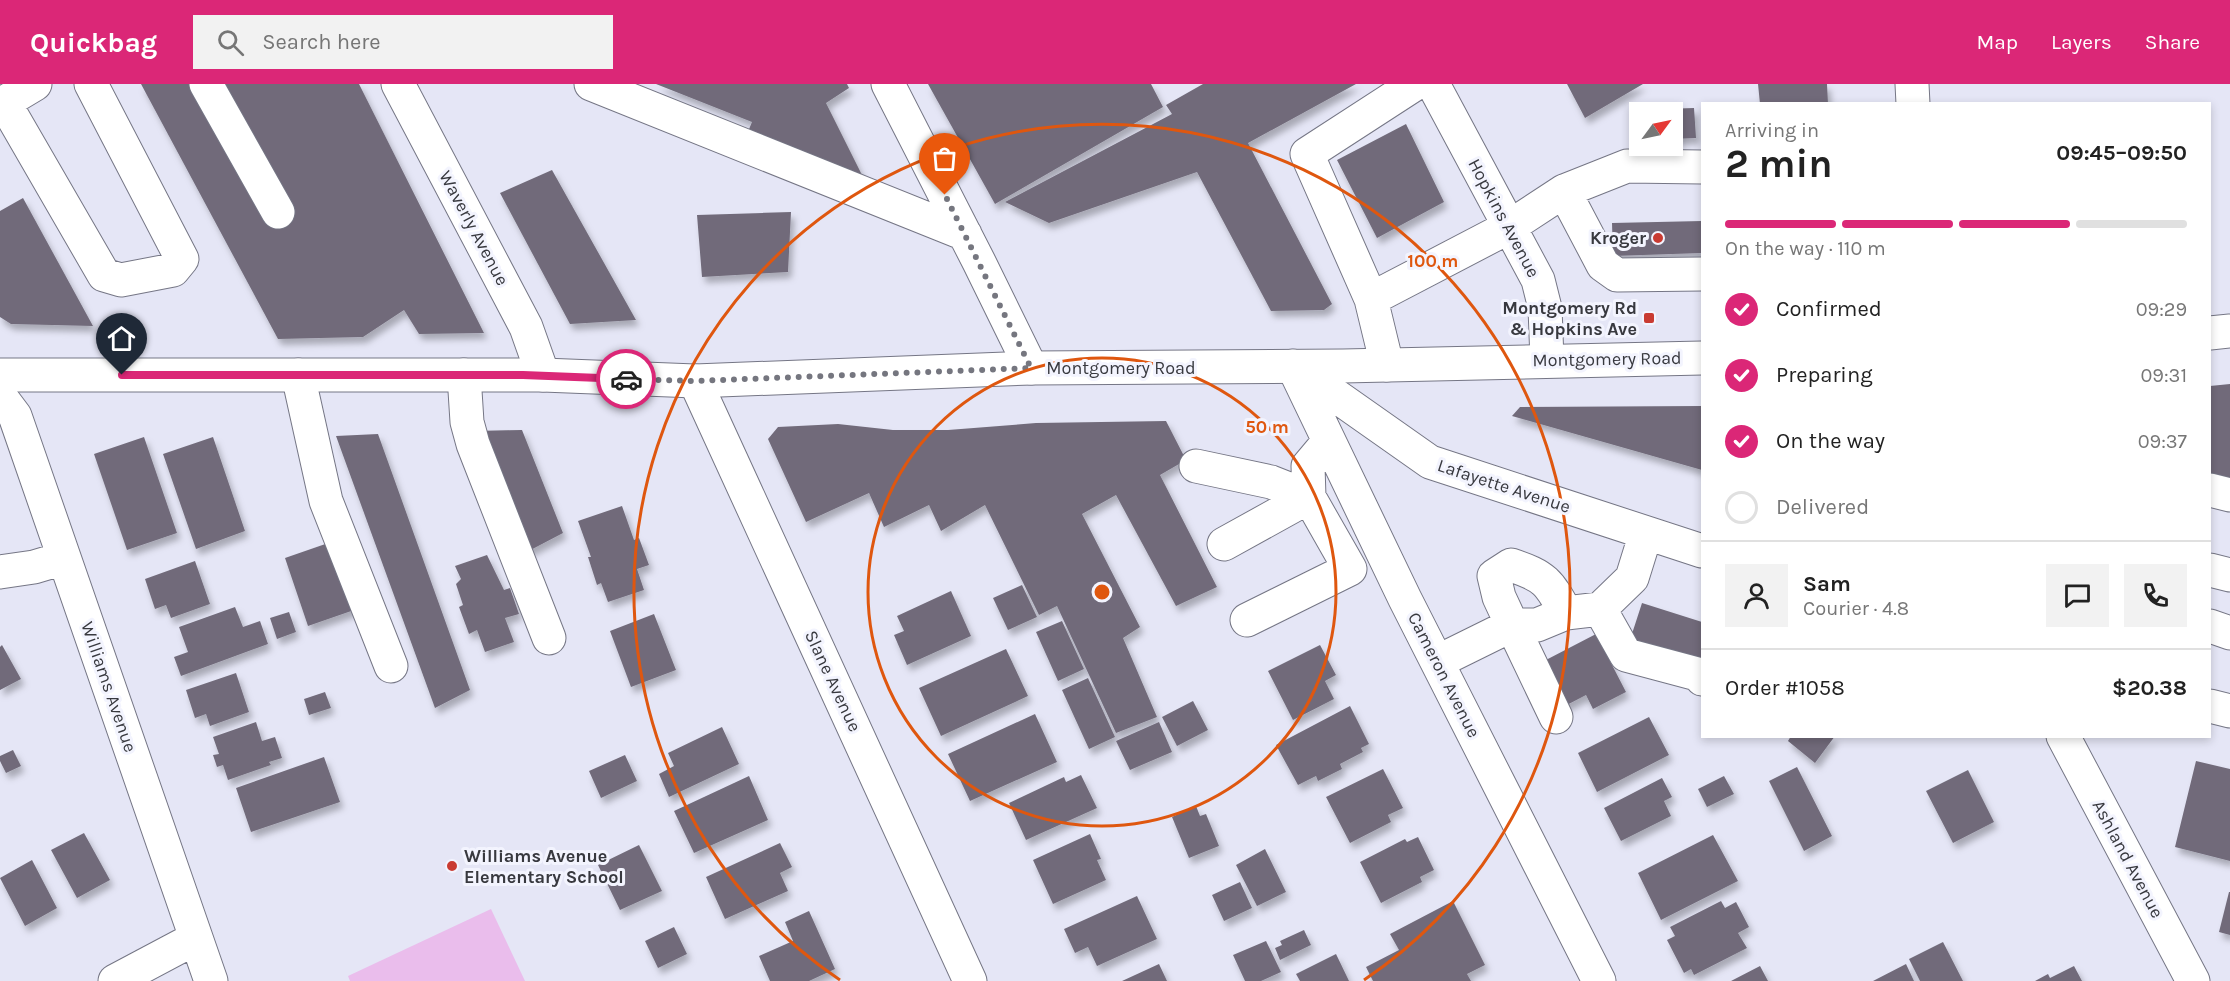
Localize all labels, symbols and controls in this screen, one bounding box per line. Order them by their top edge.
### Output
search box [193,15,613,69]
text: Quickbag [30,26,157,59]
icon: search [214,26,247,59]
text: Search here [262,29,381,55]
text: Map [1976,30,2018,54]
text: Layers [2051,30,2112,54]
text: Share [2145,30,2200,54]
north arrow [1629,102,1683,156]
map controls [1629,102,1683,156]
text: Arriving in [1725,119,1819,142]
pin [919,133,970,195]
text: 09:45–09:50 [2056,140,2187,166]
text: 2 min [1725,141,1833,187]
icon: bag [928,142,961,175]
street label: Hopkins Avenue [1463,155,1545,281]
street label: Waverly Avenue [434,167,514,289]
place label: Kroger [1590,227,1646,249]
marker: Kroger [1651,231,1665,245]
text: On the way · 110 m [1725,237,1886,260]
text: 100 m [1408,250,1458,272]
icon: check [1725,293,1758,326]
text: Confirmed [1776,296,1882,322]
place label: Montgomery Rd & Hopkins Ave [1502,297,1637,340]
text: 09:29 [2136,298,2187,321]
marker: Montgomery Rd & Hopkins Ave [1642,311,1656,325]
pin [96,313,147,375]
icon: home [105,322,138,355]
street label: Montgomery Road [1532,347,1682,371]
courier [596,349,656,409]
street label: Montgomery Road [1046,357,1196,379]
icon: check [1725,359,1758,392]
text: Preparing [1776,362,1873,388]
icon: car [610,363,643,396]
text: 09:31 [2141,364,2187,387]
text: 50 m [1245,416,1289,438]
icon: check [1725,425,1758,458]
text: On the way [1776,428,1885,454]
text: 09:37 [2138,430,2187,453]
street label: Lafayette Avenue [1435,454,1573,518]
text: Delivered [1776,494,1869,520]
button: person [1725,564,1788,627]
button: chat [2046,564,2109,627]
button: phone [2124,564,2187,627]
text: Sam [1803,571,1851,597]
centre of rings [1092,582,1112,602]
text: Courier · 4.8 [1803,597,1909,620]
street label: Cameron Avenue [1403,609,1485,741]
street label: Williams Avenue [76,619,142,755]
street label: Slane Avenue [800,627,866,735]
text: Order #1058 [1725,675,1845,701]
text: $20.38 [2112,675,2187,701]
street label: Ashland Avenue [2088,796,2168,922]
place label: Williams Avenue Elementary School [464,845,624,888]
marker: Williams Avenue Elementary School [445,859,459,873]

